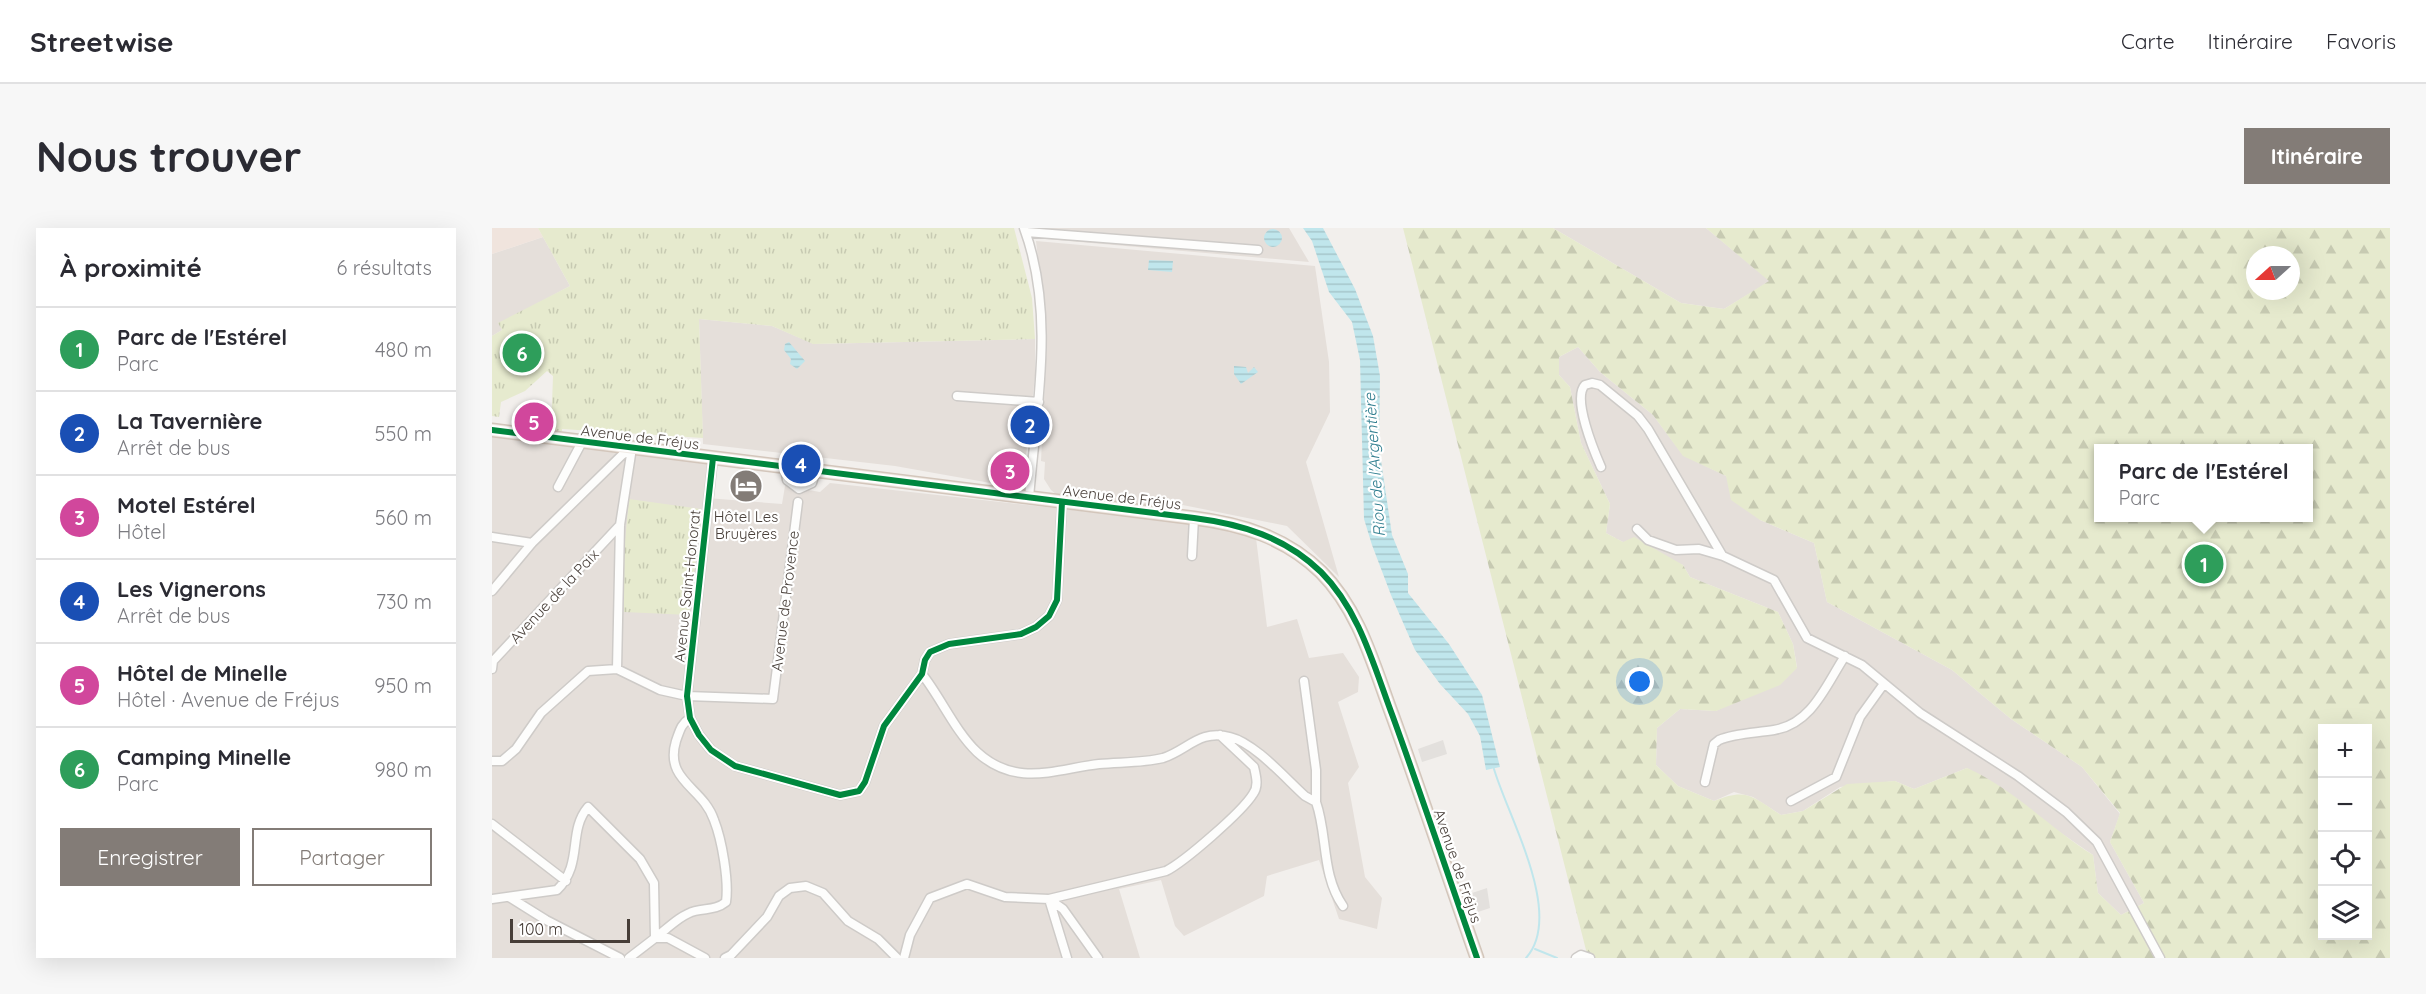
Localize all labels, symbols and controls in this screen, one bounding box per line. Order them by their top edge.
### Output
text: Streetwise [30,24,173,59]
text: Carte [2121,28,2175,54]
text: Itinéraire [2208,28,2293,54]
text: Favoris [2326,28,2396,54]
button: Itinéraire [2244,128,2390,184]
text: Nous trouver [36,130,301,183]
north arrow [2246,246,2300,300]
text: À proximité [60,251,202,284]
text: 6 résultats [336,255,432,280]
text: Parc de l'Estérel [117,323,287,351]
pin: 6 [502,330,542,376]
text: 1 [76,337,83,362]
text: 480 m [375,337,432,362]
text: Parc [117,351,159,376]
water label: Riou de l'Argentière [1359,391,1389,538]
pin: 5 [514,400,554,444]
pin: 2 [1010,402,1050,448]
text: La Tavernière [117,407,263,435]
street label: Avenue de Fréjus [580,420,700,454]
text: 2 [74,421,85,446]
text: 550 m [375,421,432,446]
text: Arrêt de bus [117,435,230,460]
pin: 4 [782,442,820,486]
popup [2094,444,2313,522]
pin: 3 [990,448,1030,494]
text: Parc de l'Estérel [2118,457,2289,485]
hotel icon: Hôtel Les Bruyères [728,468,764,504]
street label: Avenue de Fréjus [1062,480,1182,514]
text: Parc [2118,485,2160,510]
text: Motel Estérel [117,491,256,519]
text: 3 [74,505,85,530]
text: 560 m [375,505,432,530]
place label: Hôtel Les Bruyères [714,507,778,543]
street label: Avenue Saint-Honorat [670,509,704,663]
text: Hôtel [117,519,166,544]
street label: Avenue de Provence [767,530,803,672]
pin: 1 [2184,542,2224,586]
street label: Avenue de la Paix [505,545,603,647]
text: Les Vignerons [117,575,266,603]
text: 4 [74,589,85,614]
text: 730 m [376,589,432,614]
text: Arrêt de bus [117,603,230,628]
text: Hôtel de Minelle [117,659,287,687]
your location [1625,667,1654,696]
text: 5 [74,673,85,698]
text: 950 m [374,673,432,698]
text: Hôtel · Avenue de Fréjus [117,687,339,712]
map controls [2318,724,2372,940]
button: + [2318,724,2372,778]
text: Camping Minelle [117,743,291,771]
text: 6 [74,757,85,782]
text: 980 m [374,757,432,782]
text: Parc [117,771,159,796]
button: − [2318,778,2372,832]
street label: Avenue de Fréjus [1430,807,1486,925]
button: Enregistrer [60,828,240,886]
button: Partager [252,828,432,886]
button: locate [2318,832,2372,886]
button: layers [2318,886,2372,940]
scale bar [510,916,630,944]
text: 100 m [519,919,563,939]

